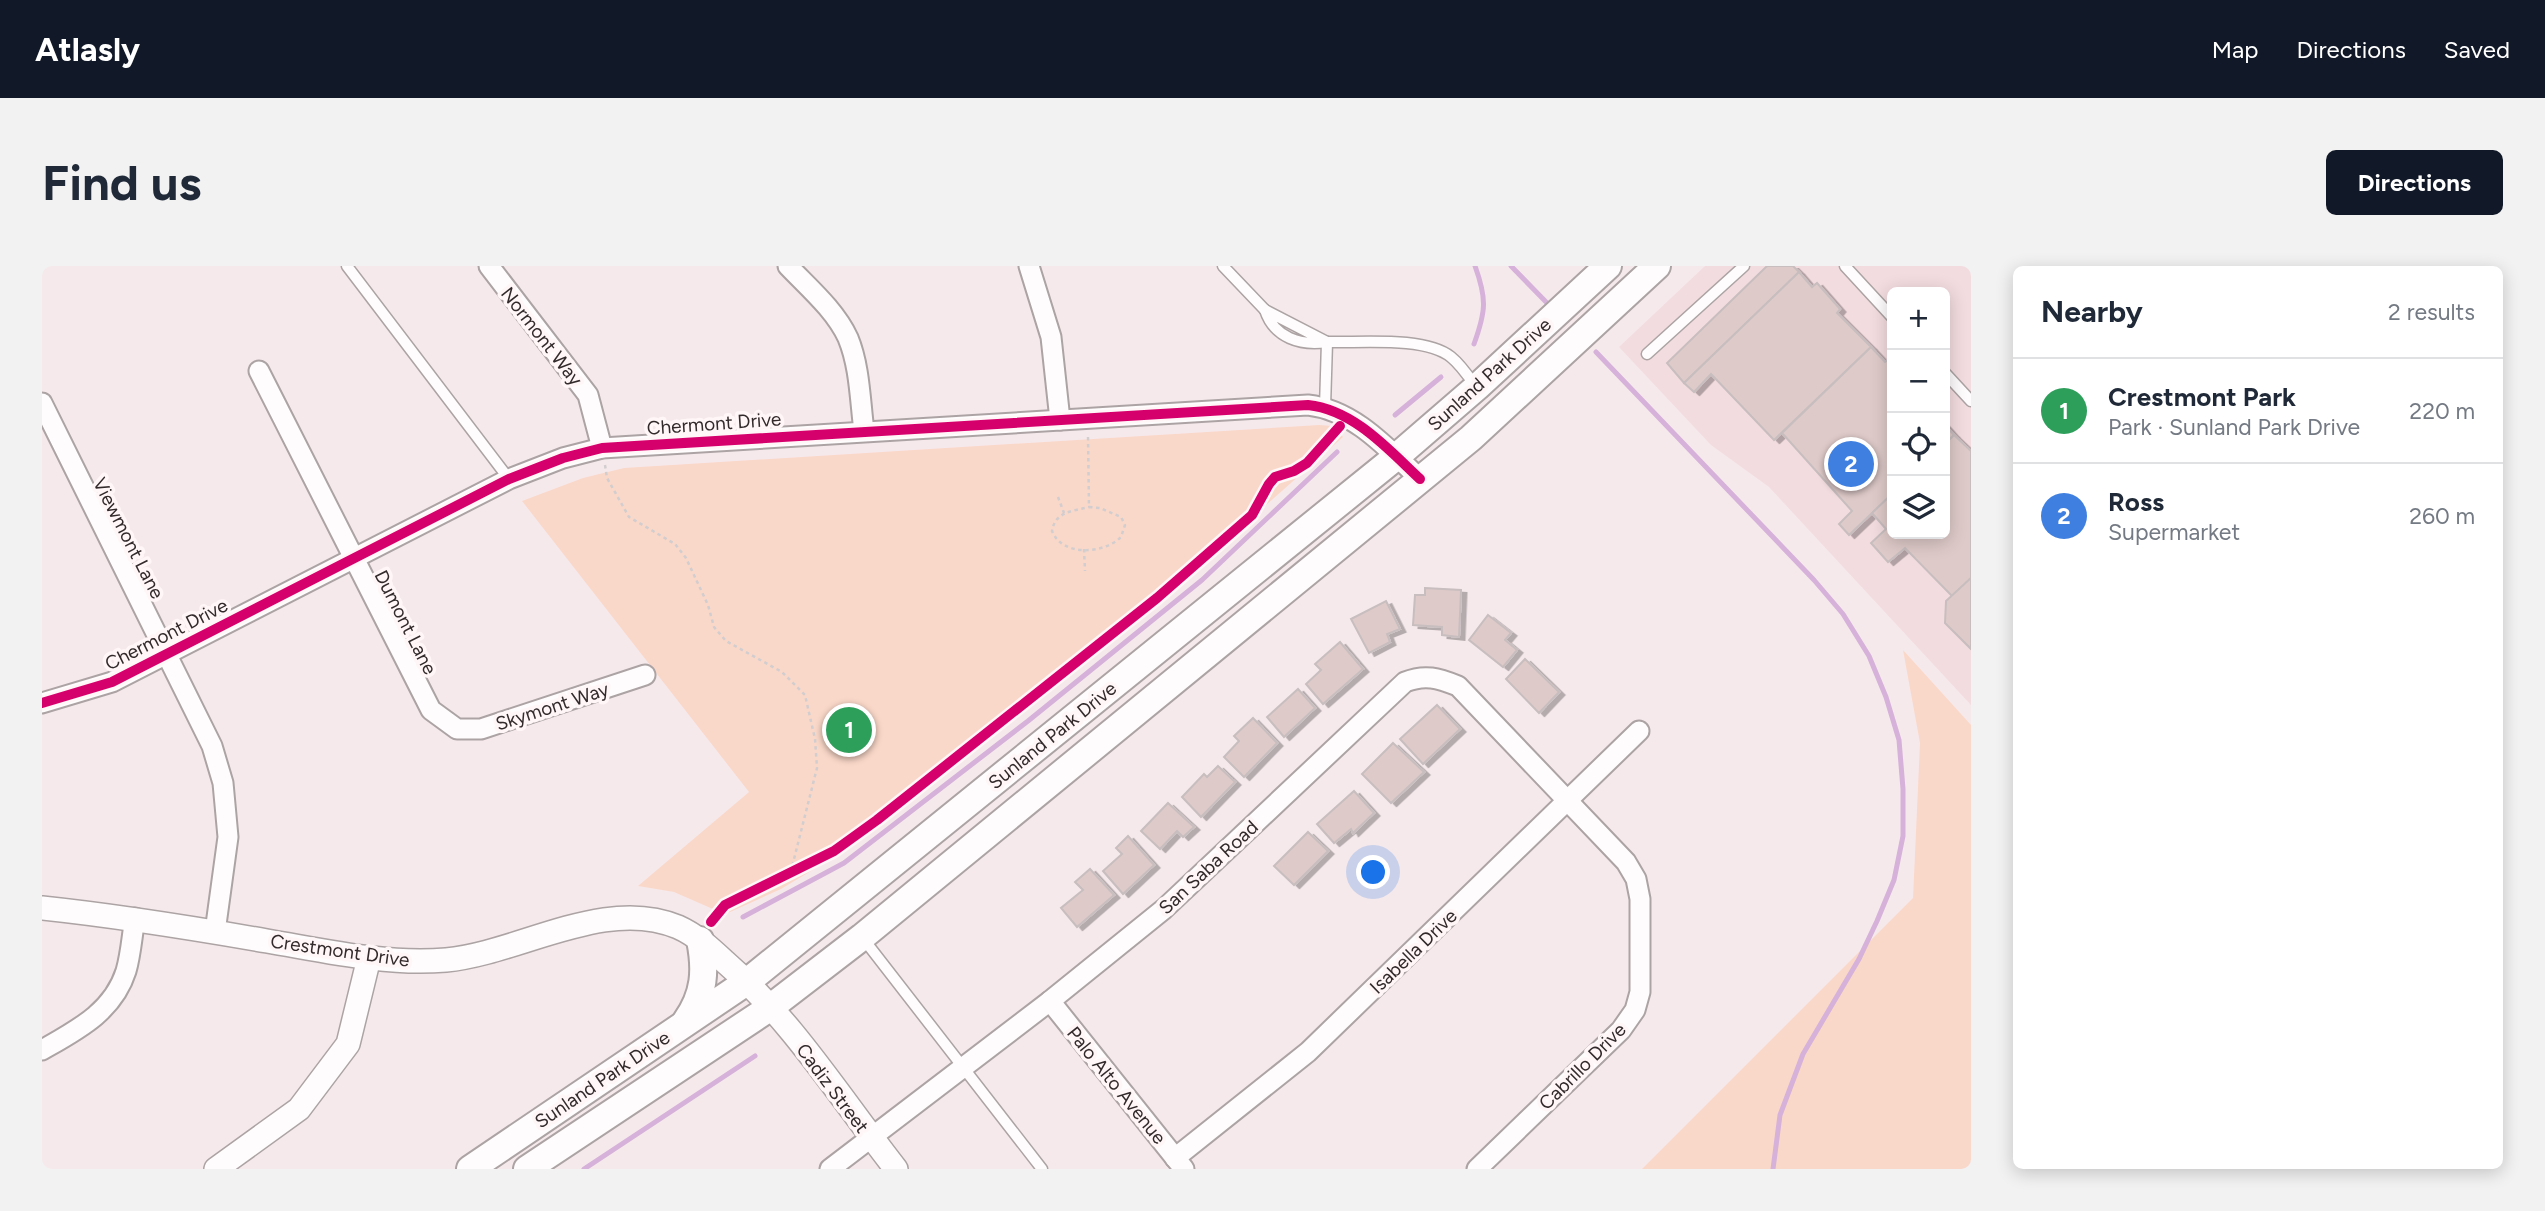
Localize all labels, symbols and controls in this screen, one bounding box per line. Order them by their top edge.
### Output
text: Atlasly [35,30,140,69]
text: Map [2212,35,2258,64]
text: Directions [2296,35,2406,64]
text: Saved [2444,35,2510,64]
button: Directions [2326,150,2503,215]
text: Find us [42,153,201,212]
street label: Normont Way [496,282,587,390]
map controls [1887,287,1950,539]
button: + [1887,287,1950,350]
text: Nearby [2041,293,2143,330]
text: 2 results [2388,298,2475,326]
street label: Sunland Park Drive [1423,313,1556,436]
button: − [1887,350,1950,413]
text: Crestmont Park [2108,381,2296,413]
text: 1 [2059,397,2069,425]
text: 220 m [2409,397,2475,425]
street label: Chermont Drive [646,407,782,440]
button: locate [1887,413,1950,476]
text: Park · Sunland Park Drive [2108,413,2360,441]
pin: 2 [1828,438,1874,490]
street label: Viewmont Lane [88,474,169,603]
button: layers [1887,476,1950,539]
text: Ross [2108,486,2164,518]
text: 2 [2057,502,2071,530]
text: 260 m [2409,502,2475,530]
text: Supermarket [2108,518,2240,546]
street label: Dumont Lane [369,566,442,678]
street label: Chermont Drive [101,594,231,675]
street label: Skymont Way [493,677,612,736]
street label: Sunland Park Drive [984,677,1121,794]
pin: 1 [826,704,872,756]
street label: San Saba Road [1154,816,1263,919]
your location [1356,855,1390,889]
street label: Isabella Drive [1365,904,1462,998]
street label: Crestmont Drive [269,929,411,972]
street label: Cabrillo Drive [1534,1018,1631,1115]
street label: Palo Alto Avenue [1062,1022,1171,1149]
street label: Sunland Park Drive [530,1026,674,1133]
street label: Cadiz Street [791,1039,874,1138]

